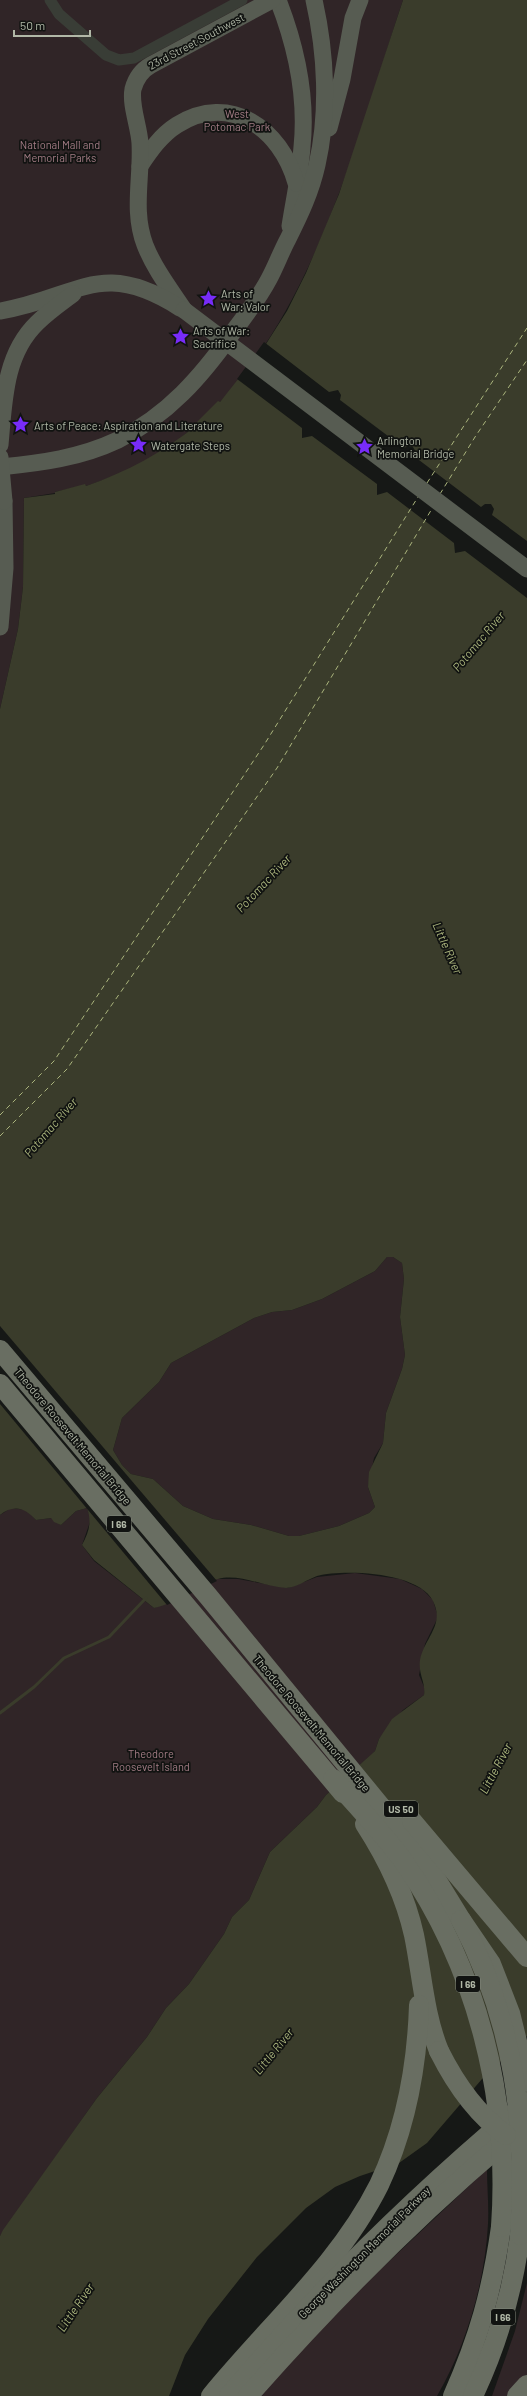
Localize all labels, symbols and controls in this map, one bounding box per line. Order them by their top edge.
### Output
street label: 23rd Street Southwest [146,10,246,72]
scale bar [14,12,90,38]
text: 50 m [20,18,45,32]
park label: West Potomac Park [204,107,271,133]
park label: National Mall and Memorial Parks [20,138,100,164]
place label: Arts of War: Valor [221,287,270,313]
place icon: Arts of War: Valor [198,289,218,309]
place label: Arts of War: Sacrifice [193,324,250,350]
place icon: Arts of War: Sacrifice [170,326,190,346]
place icon: Arts of Peace: Aspiration and Literature [11,415,31,435]
place label: Arts of Peace: Aspiration and Literature [34,419,223,432]
place label: Arlington Memorial Bridge [377,434,454,460]
place icon: Watergate Steps [128,435,148,455]
place icon: Arlington Memorial Bridge [354,436,374,456]
place label: Watergate Steps [151,439,230,452]
water label: Potomac River [449,608,507,674]
water label: Potomac River [233,851,294,915]
water label: Little River [430,920,466,977]
water label: Potomac River [21,1094,80,1159]
street label: Theodore Roosevelt Memorial Bridge [12,1365,134,1507]
road number: I 66 [107,1516,131,1532]
street label: Theodore Roosevelt Memorial Bridge [251,1652,373,1794]
water label: Little River [476,1740,514,1796]
park label: Theodore Roosevelt Island [112,1747,190,1773]
road number: US 50 [384,1801,418,1817]
road number: I 66 [456,1976,480,1992]
water label: Little River [250,2025,296,2077]
street label: George Washington Memorial Parkway [295,2183,433,2321]
water label: Little River [54,2280,97,2334]
road number: I 66 [491,2309,515,2325]

